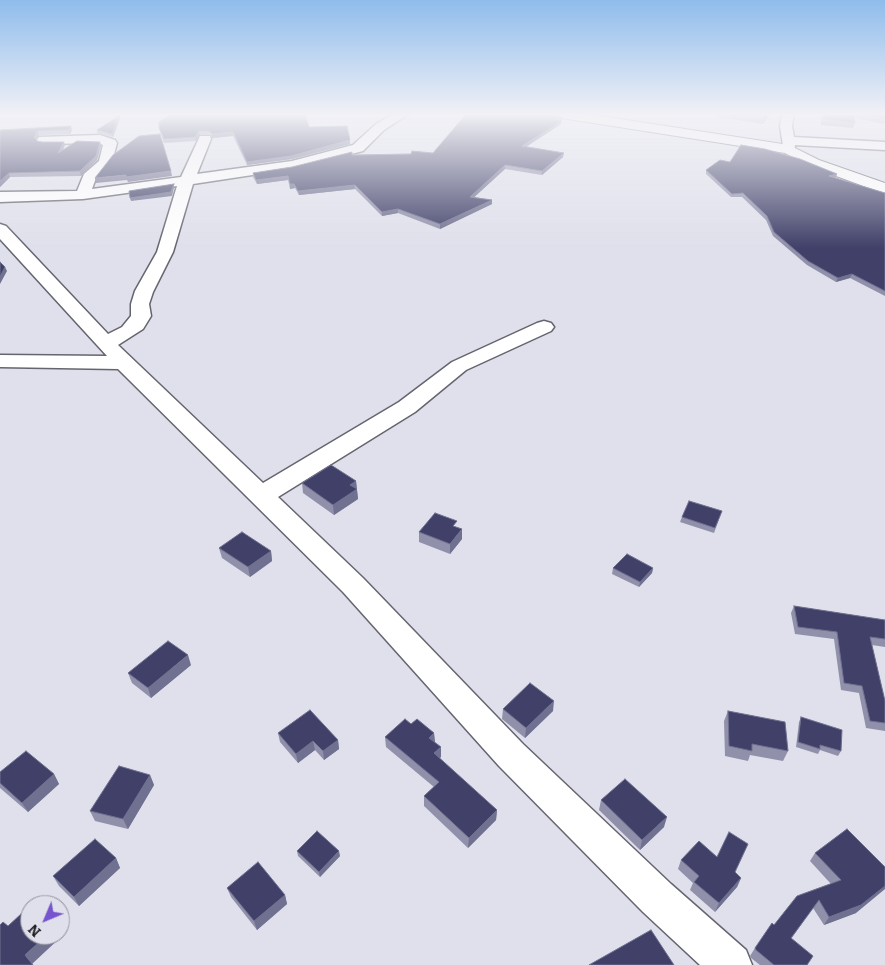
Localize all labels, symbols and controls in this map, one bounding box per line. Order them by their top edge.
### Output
north arrow [20,895,70,945]
text: N [25,920,45,940]

